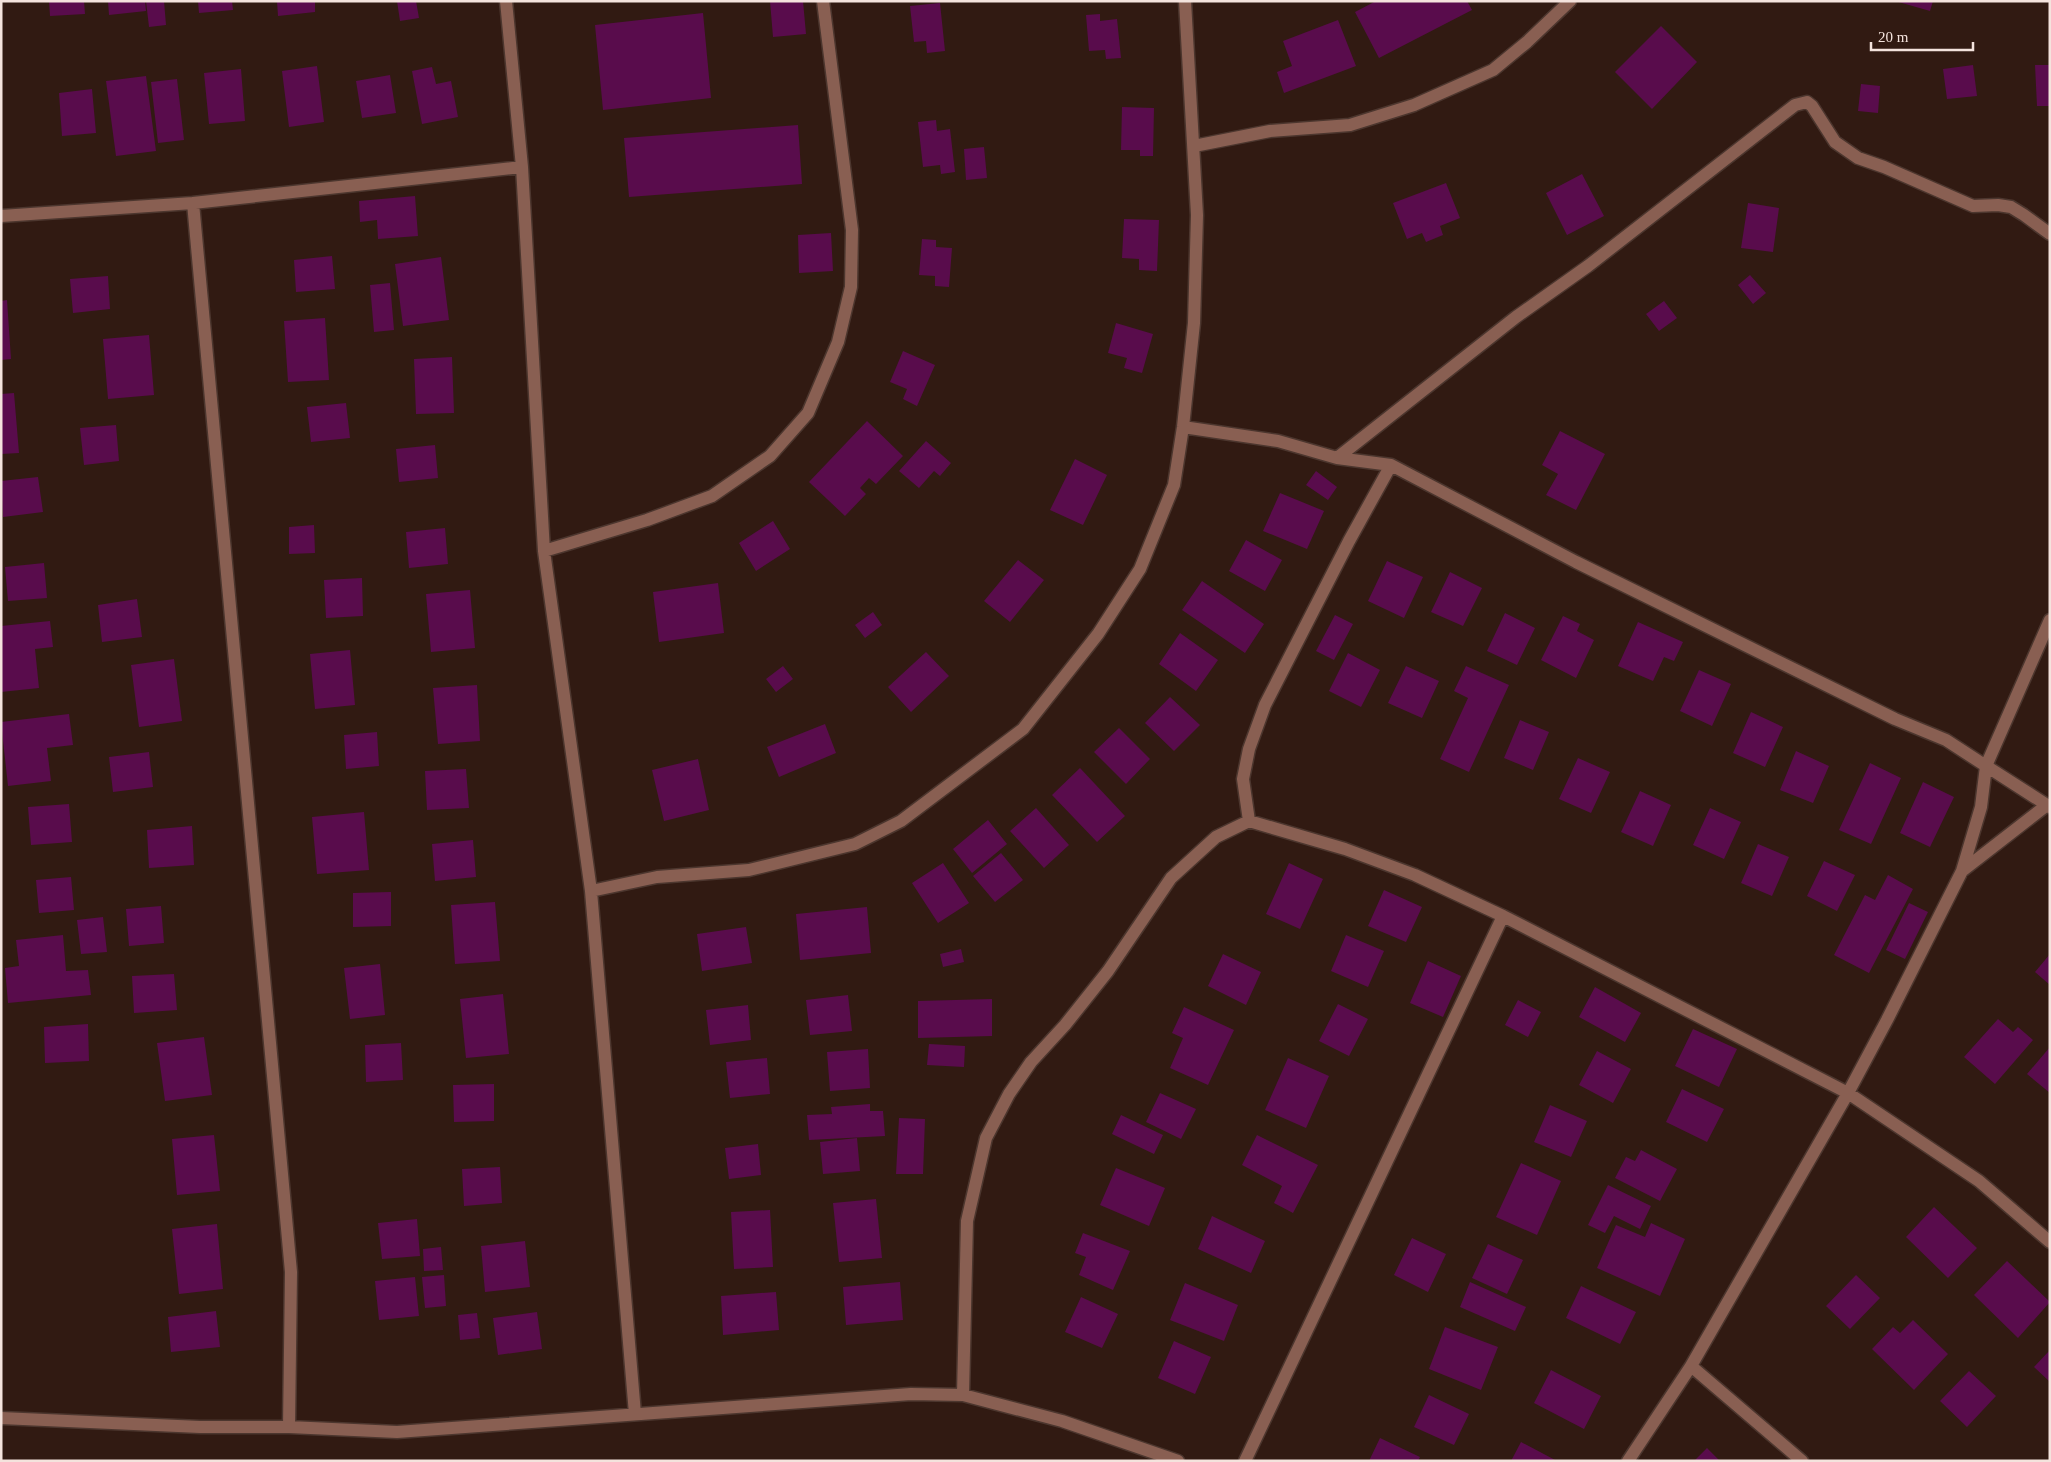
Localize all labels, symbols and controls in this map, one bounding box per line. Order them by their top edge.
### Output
scale bar [1871,20,1974,52]
text: 20 m [1878,29,1909,45]

